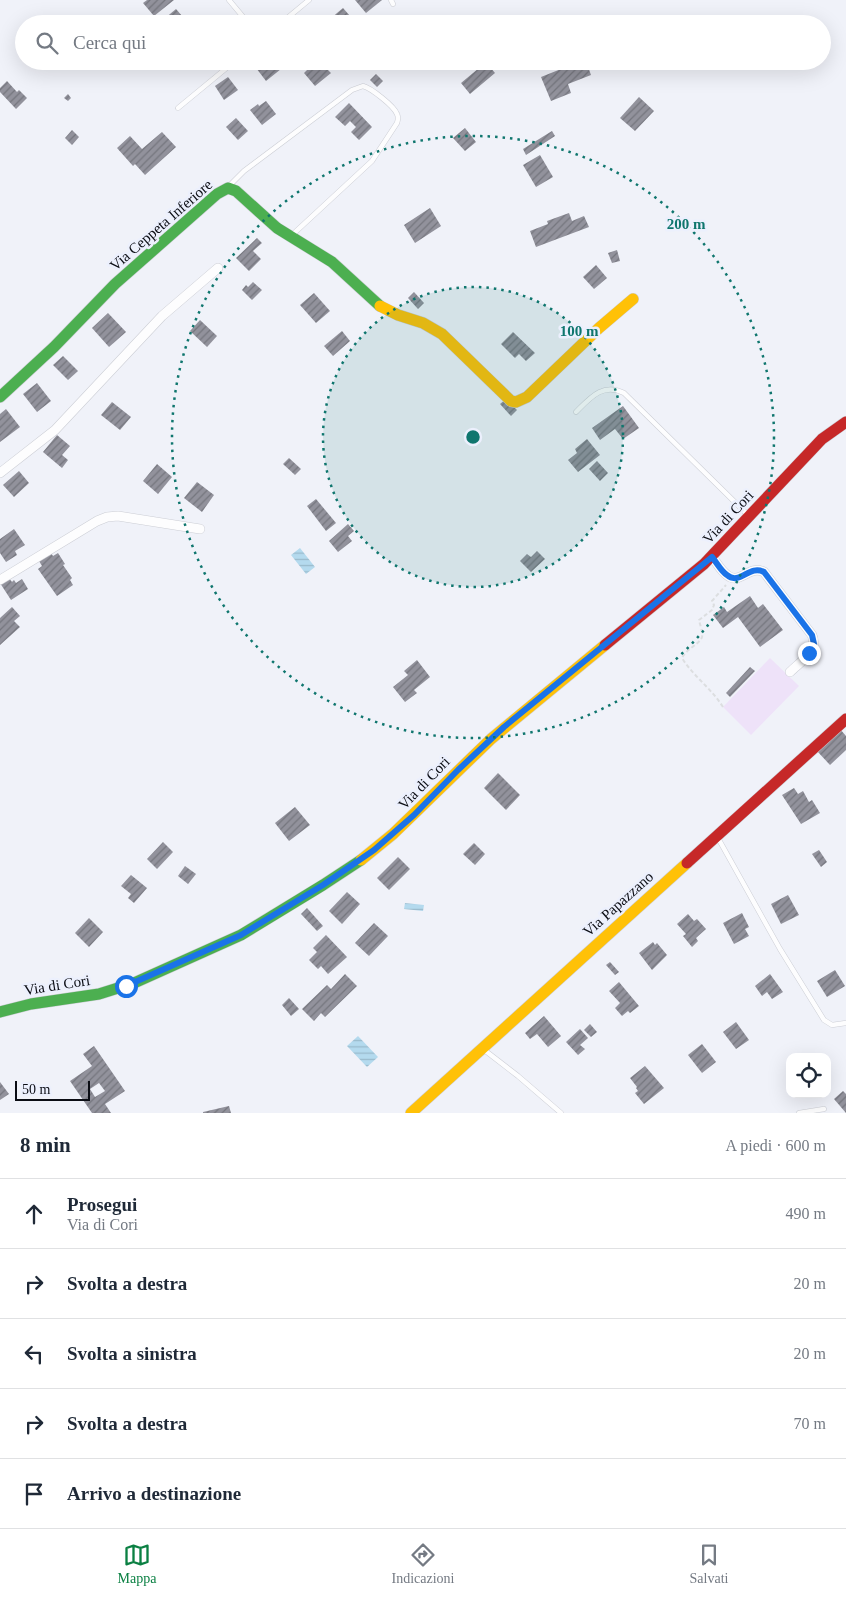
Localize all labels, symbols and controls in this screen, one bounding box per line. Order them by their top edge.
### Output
search box [15,15,831,70]
icon: search [33,29,61,57]
text: Cerca qui [73,32,146,53]
street label: Via Ceppeta Inferiore [107,176,216,274]
text: 200 m [667,216,706,232]
text: 100 m [560,323,599,339]
centre of rings [464,428,482,446]
street label: Via di Cori [699,487,757,547]
route end [798,642,821,665]
street label: Via di Cori [395,753,453,813]
street label: Via Papazzano [580,868,656,940]
street label: Via di Cori [23,972,91,998]
route start [115,975,138,998]
map controls [786,1053,831,1098]
button: locate [786,1053,831,1098]
scale bar [15,1078,90,1101]
text: 50 m [22,1082,50,1097]
text: 8 min [20,1133,71,1157]
text: A piedi · 600 m [726,1137,826,1154]
text: Prosegui [67,1194,137,1215]
icon: ahead [20,1200,48,1228]
text: 490 m [786,1205,826,1222]
text: Via di Cori [67,1216,138,1233]
icon: right [20,1270,48,1298]
text: Svolta a destra [67,1273,187,1294]
text: 20 m [794,1275,826,1292]
icon: left [20,1340,48,1368]
text: Svolta a sinistra [67,1343,197,1364]
text: 20 m [794,1345,826,1362]
icon: right [20,1410,48,1438]
text: Svolta a destra [67,1413,187,1434]
text: 70 m [794,1415,826,1432]
icon: arrive [20,1480,48,1508]
text: Arrivo a destinazione [67,1483,241,1504]
tab: Mappa [118,1541,156,1587]
tab: Indicazioni [392,1541,454,1587]
tab: Salvati [690,1541,728,1587]

